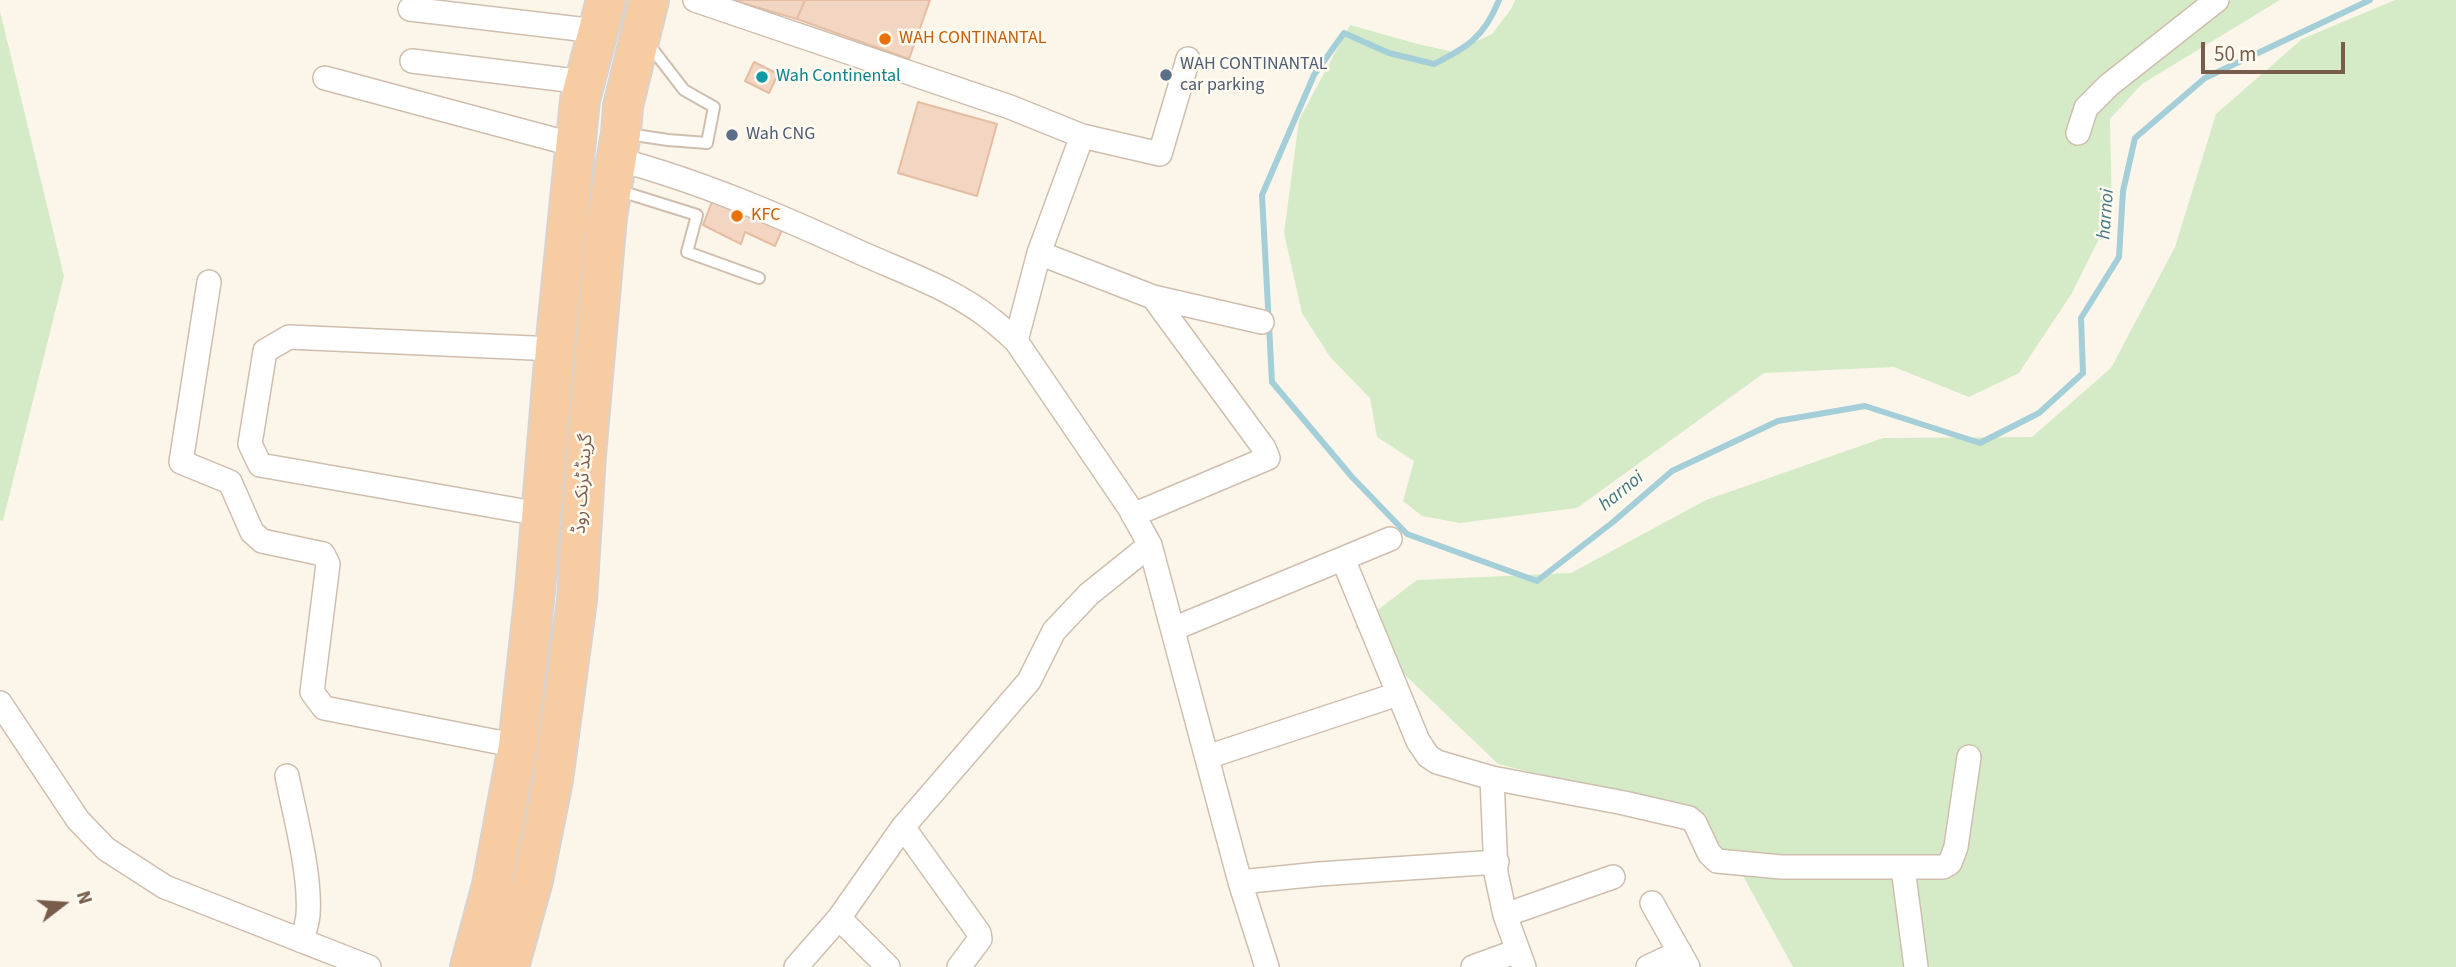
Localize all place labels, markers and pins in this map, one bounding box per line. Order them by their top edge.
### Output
place label: WAH CONTINANTAL [899,28,1047,50]
marker: WAH CONTINANTAL [877,31,893,47]
place label: WAH CONTINANTAL car parking [1180,54,1328,96]
place label: Wah Continental [776,66,901,88]
marker: WAH CONTINANTAL car parking [1158,67,1174,83]
marker: Wah Continental [754,69,770,85]
place label: Wah CNG [746,124,815,146]
marker: Wah CNG [724,127,740,143]
place label: KFC [751,205,780,227]
marker: KFC [729,208,745,224]

